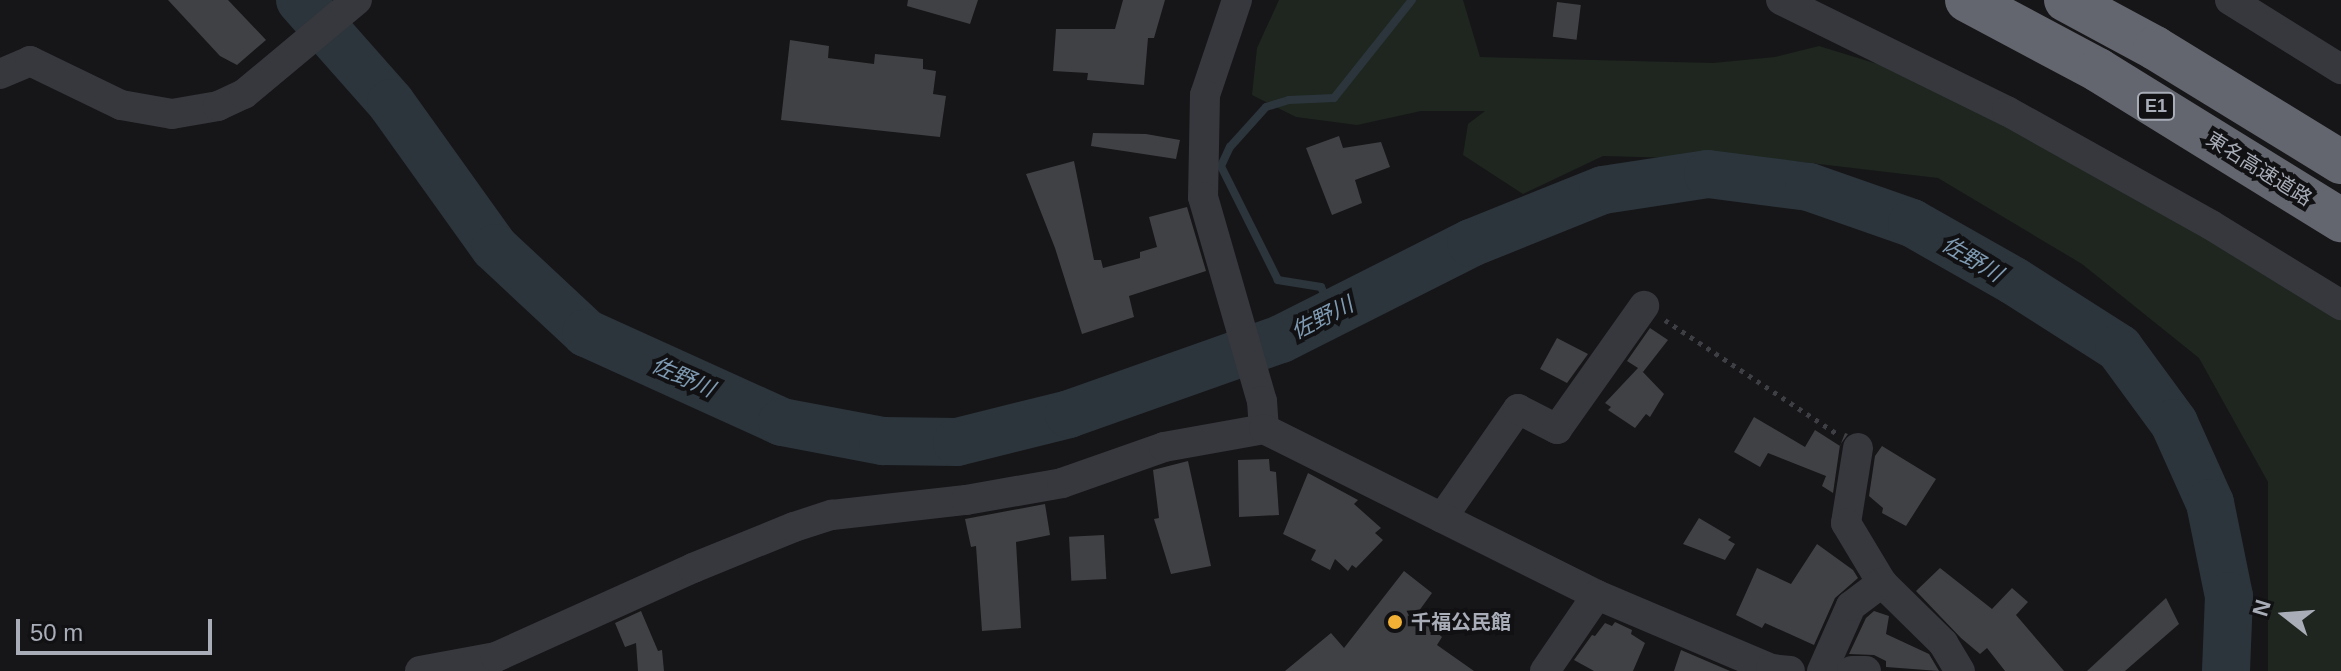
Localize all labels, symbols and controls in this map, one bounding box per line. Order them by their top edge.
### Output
road number: E1 [2136,92,2176,120]
street label: 東名高速道路 [2202,127,2316,211]
water label: 佐野川 [1937,231,2007,287]
water label: 佐野川 [1287,291,1357,345]
water label: 佐野川 [647,352,719,402]
north arrow [2245,575,2325,655]
text: N [2247,597,2276,619]
scale bar [20,603,216,653]
place label: 千福公民館 [1411,610,1511,634]
marker: 千福公民館 [1386,613,1404,631]
text: 50 m [30,619,83,646]

